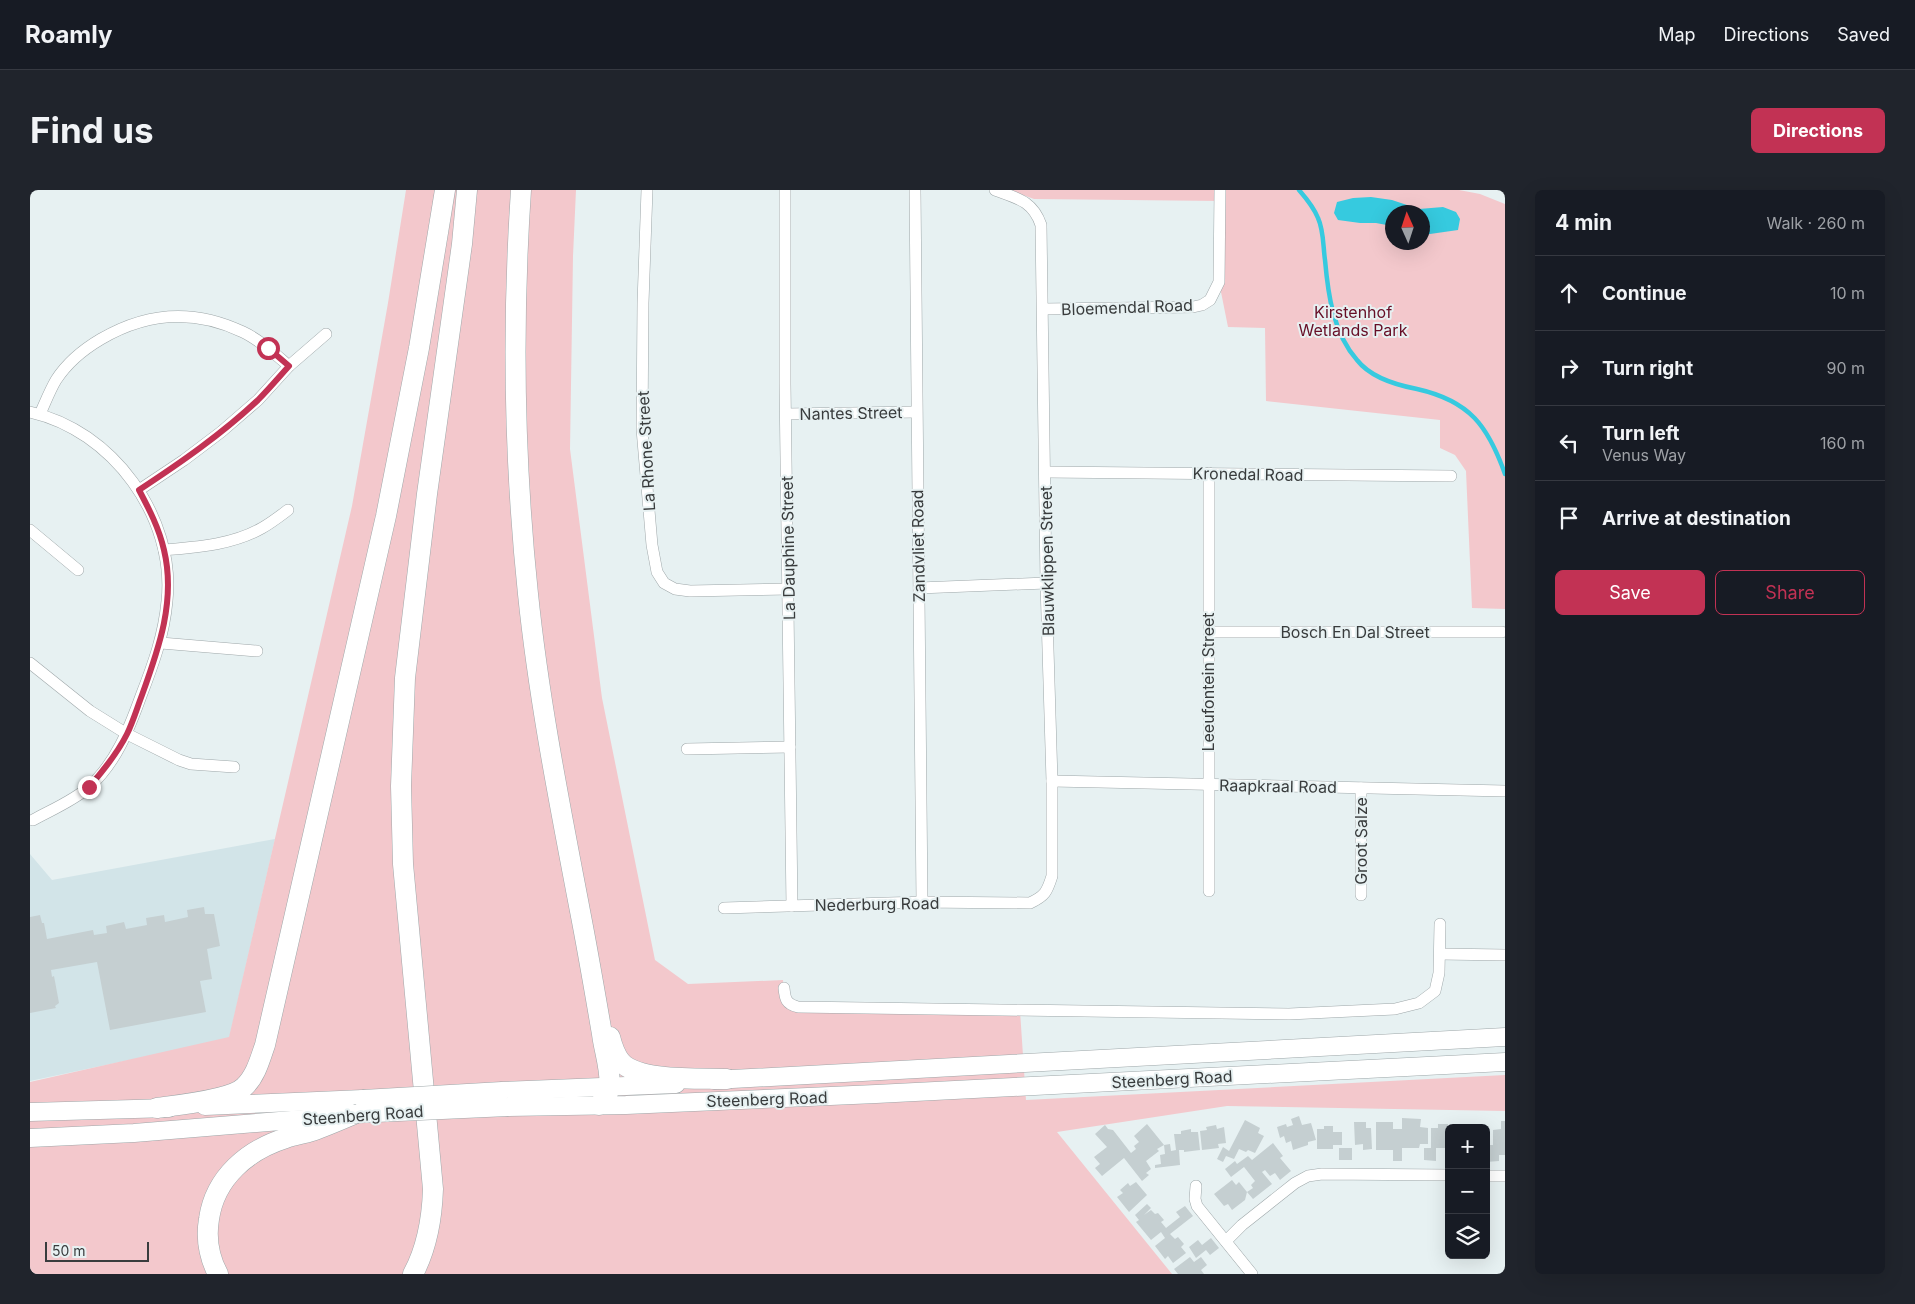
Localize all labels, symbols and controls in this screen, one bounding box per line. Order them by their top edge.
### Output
text: Roamly [25,20,112,49]
text: Map [1658,24,1696,45]
text: Directions [1724,24,1809,45]
text: Saved [1837,24,1890,45]
button: Directions [1751,108,1885,153]
text: Find us [30,109,154,151]
north arrow [1385,205,1430,250]
text: 4 min [1555,210,1612,235]
text: Walk · 260 m [1767,213,1865,233]
icon: ahead [1555,279,1583,307]
text: Continue [1602,282,1687,305]
text: 10 m [1830,283,1865,303]
street label: Bloemendal Road [1061,295,1193,319]
park label: Kirstenhof Wetlands Park [1299,302,1408,340]
route start [257,337,280,360]
icon: right [1555,354,1583,382]
text: Turn right [1602,357,1693,380]
text: 90 m [1826,358,1865,378]
street label: La Rhone Street [633,390,659,512]
street label: Nantes Street [799,402,903,424]
text: Turn left [1602,422,1680,445]
icon: left [1555,429,1583,457]
text: 160 m [1820,433,1865,453]
text: Venus Way [1602,445,1686,465]
street label: Kronedal Road [1193,463,1303,485]
street label: La Dauphine Street [777,476,799,620]
street label: Blauwklippen Street [1036,486,1058,636]
street label: Zandvliet Road [907,489,929,603]
icon: arrive [1555,504,1583,532]
text: Arrive at destination [1602,507,1791,530]
button: Save [1555,570,1705,615]
button: Share [1715,570,1865,615]
street label: Leeufontein Street [1198,612,1218,752]
street label: Bosch En Dal Street [1280,622,1430,642]
street label: Raapkraal Road [1219,775,1337,797]
route end [78,776,101,799]
street label: Groot Salze [1351,797,1371,885]
street label: Nederburg Road [814,893,940,915]
street label: Steenberg Road [1111,1066,1233,1092]
street label: Steenberg Road [706,1087,828,1111]
street label: Steenberg Road [302,1101,424,1129]
map controls [1445,1124,1490,1259]
button: + [1445,1124,1490,1169]
button: − [1445,1169,1490,1214]
button: layers [1445,1214,1490,1259]
scale bar [45,1239,149,1262]
text: 50 m [52,1242,86,1259]

